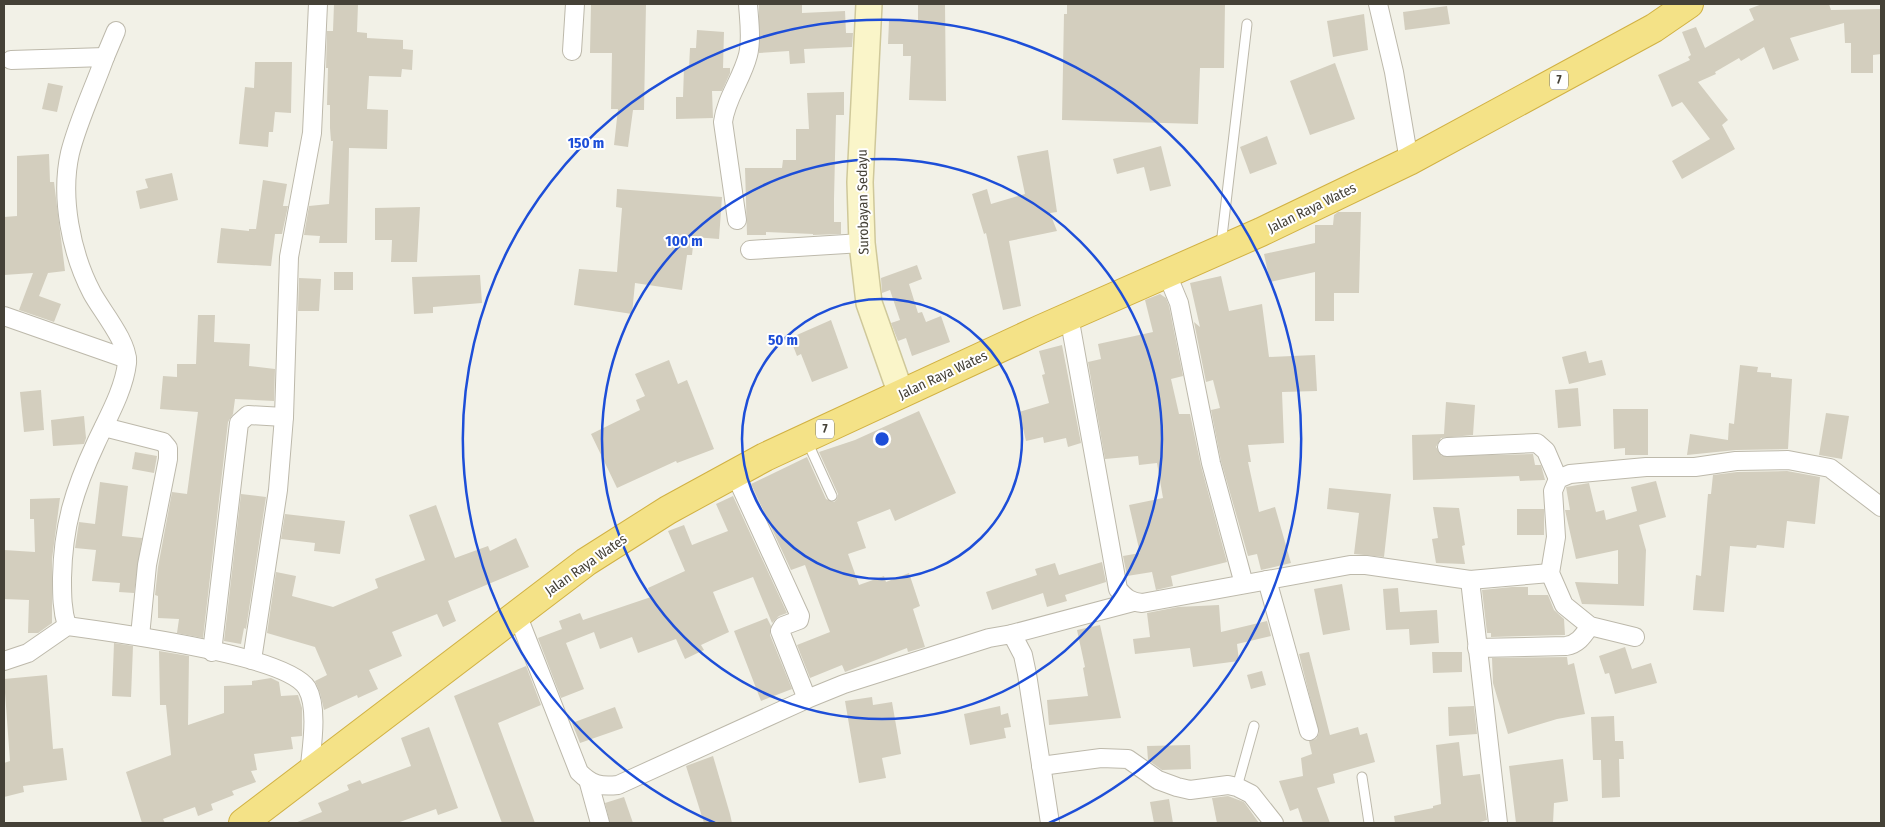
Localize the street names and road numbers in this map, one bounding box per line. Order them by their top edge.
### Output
road number: 7 [1550,70,1568,90]
street label: Surobayan Sedayu [854,149,872,255]
street label: Jalan Raya Wates [1265,179,1359,237]
street label: Jalan Raya Wates [896,347,990,403]
road number: 7 [816,419,834,438]
street label: Jalan Raya Wates [542,530,630,600]

